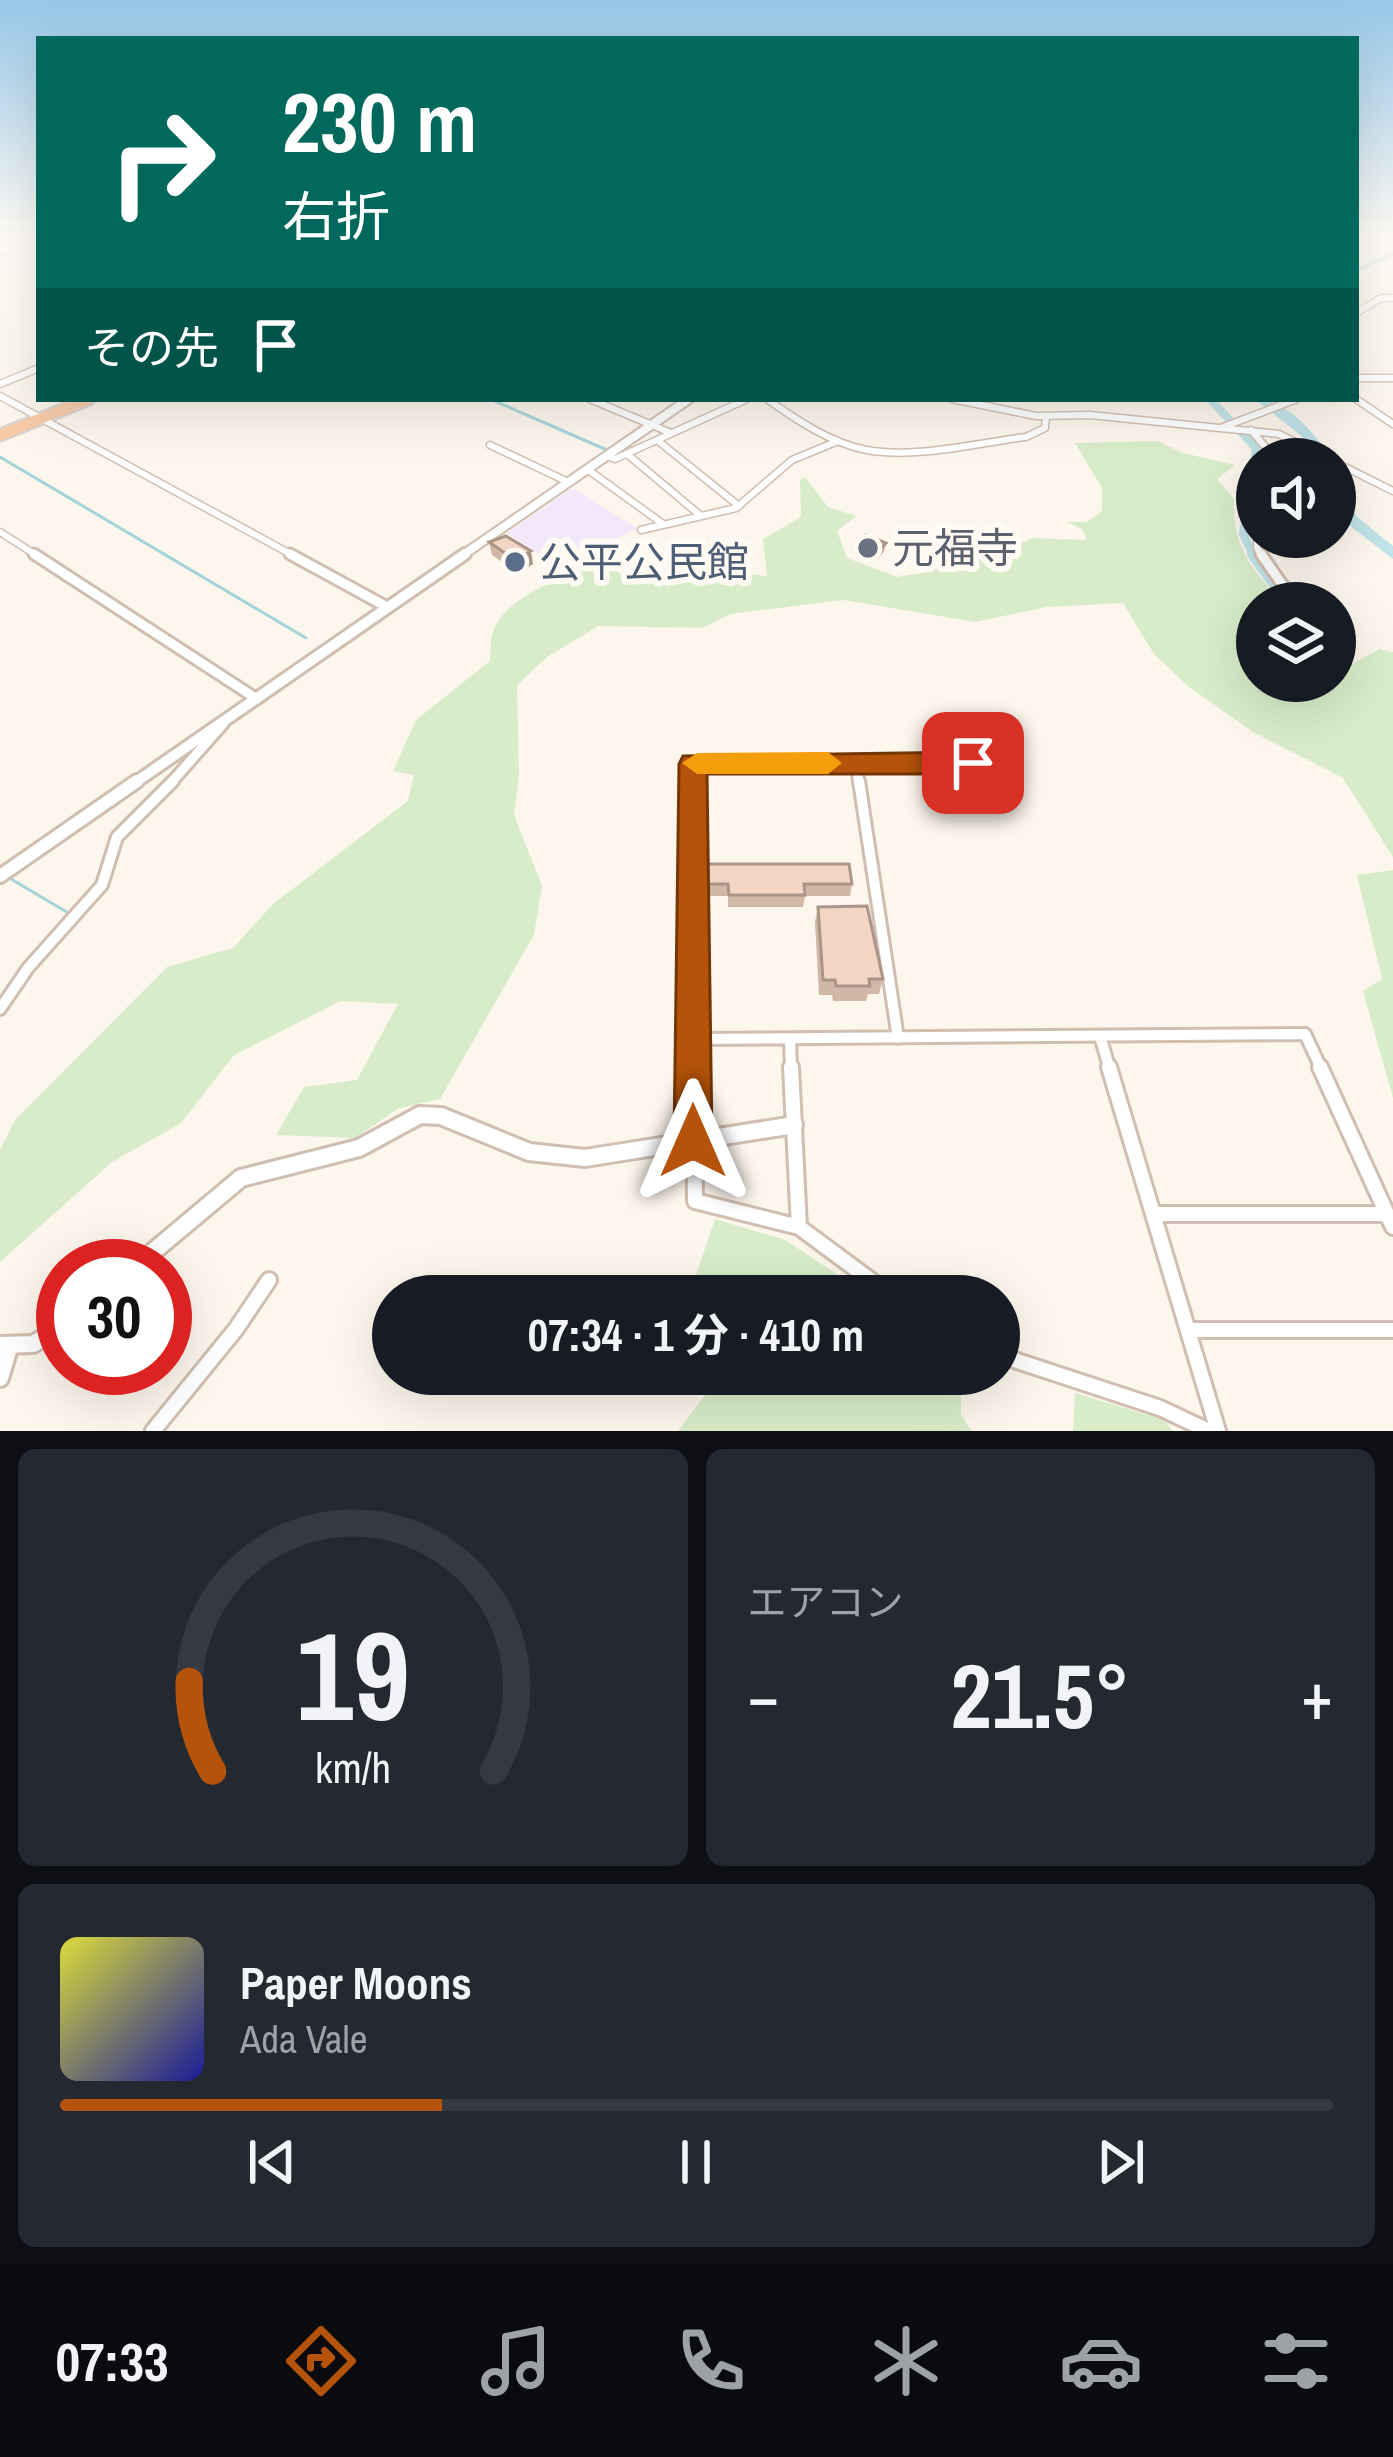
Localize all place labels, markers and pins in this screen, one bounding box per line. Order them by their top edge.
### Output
place label: 元福寺 [892,520,1018,576]
place label: 公平公民館 [539,534,749,590]
marker: 元福寺 [855,535,881,561]
marker: 公平公民館 [502,549,528,575]
pin [922,712,1024,814]

